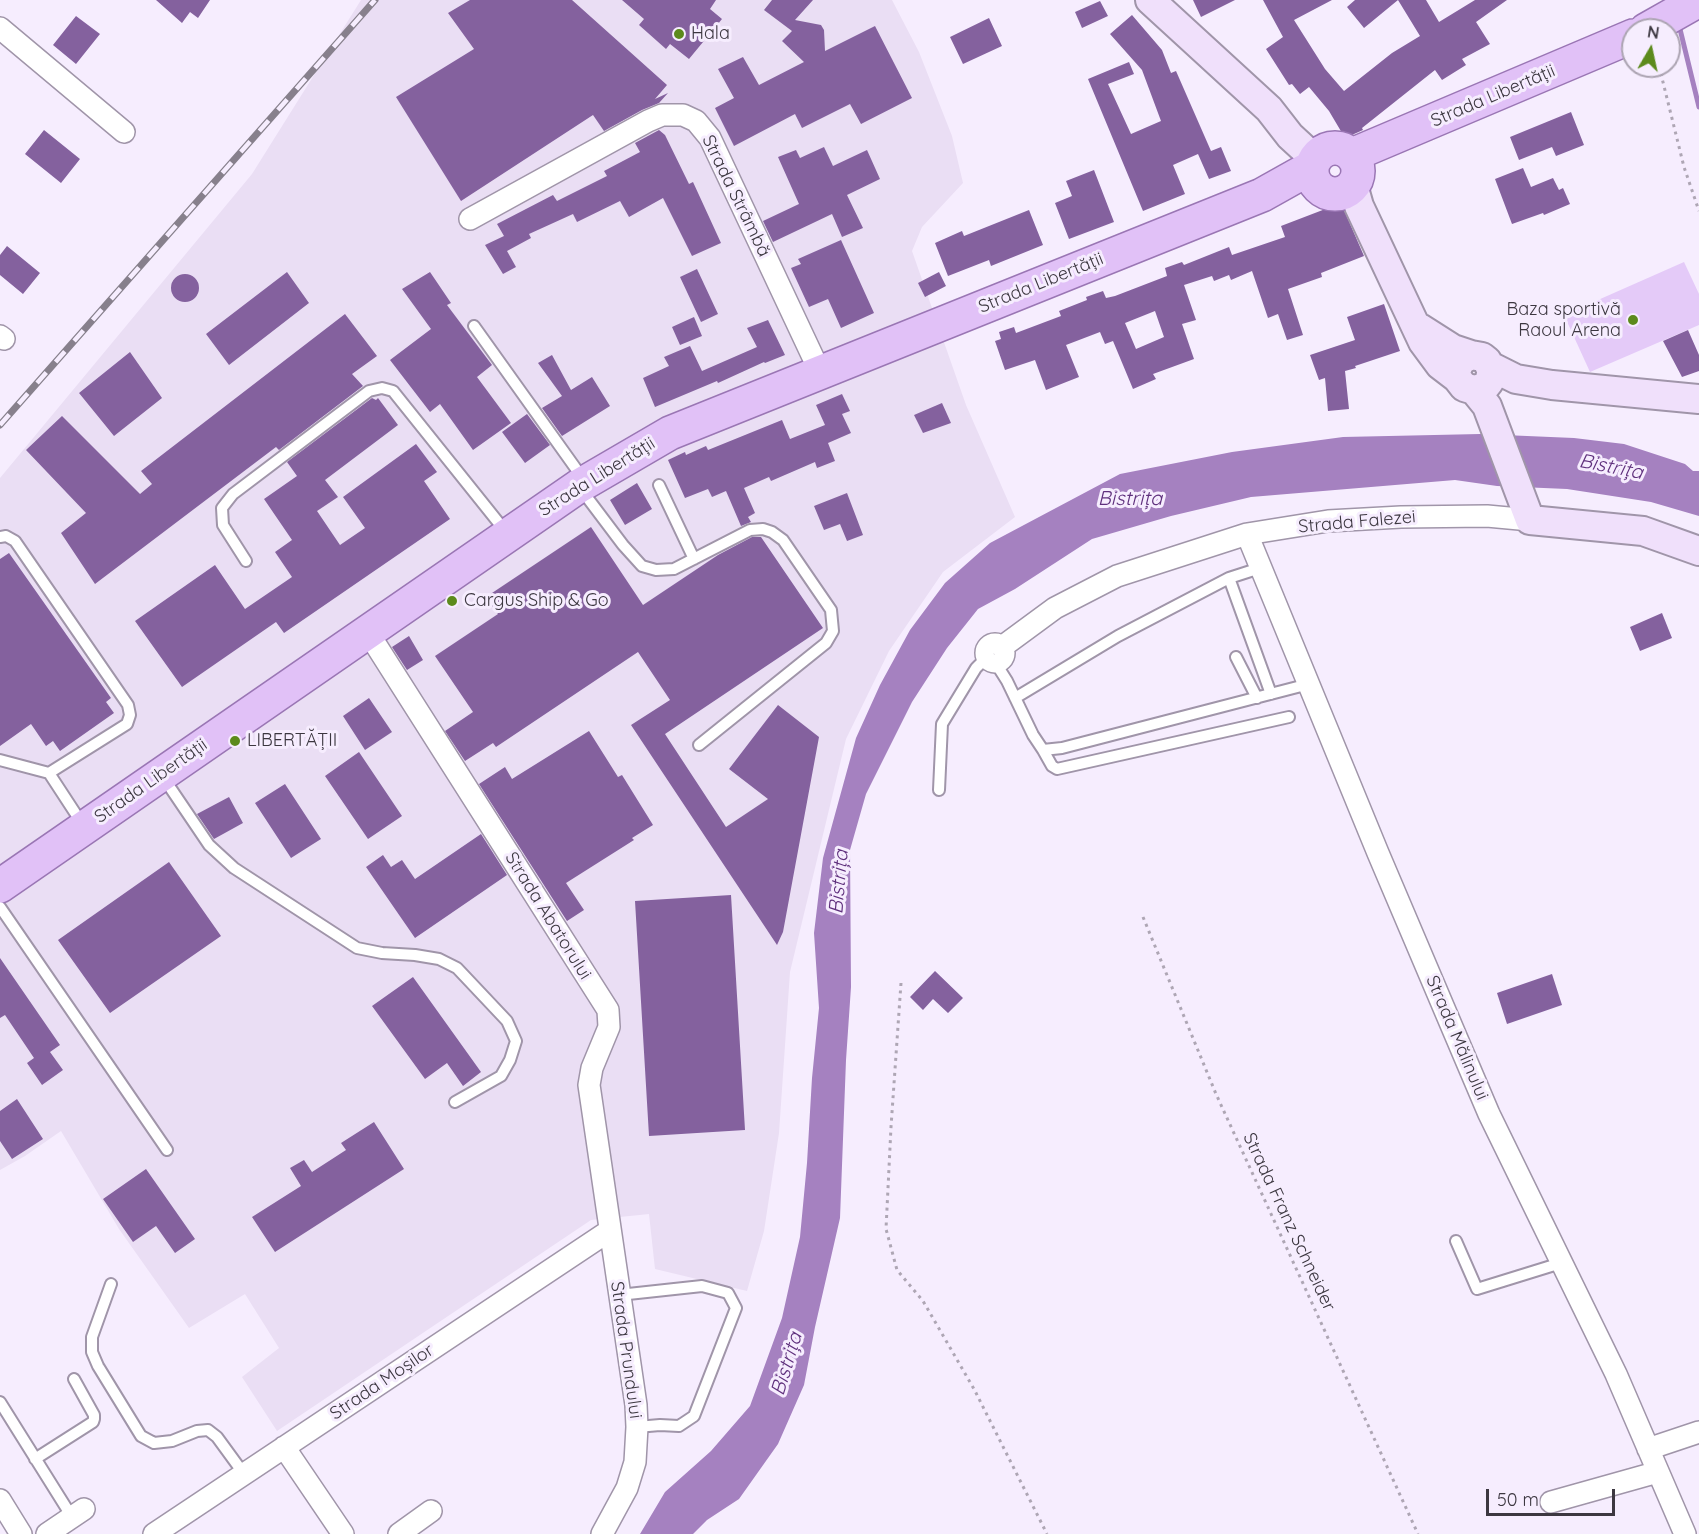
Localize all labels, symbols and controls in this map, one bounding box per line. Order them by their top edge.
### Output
north arrow [1621,18,1681,78]
text: N [1646,21,1661,43]
place label: Hala [691,23,730,45]
marker: Hala [672,27,686,41]
street label: Strada Libertății [1428,60,1558,132]
street label: Strada Strâmbă [697,132,775,260]
street label: Strada Libertății [975,248,1107,318]
place label: Baza sportivă Raoul Arena [1506,299,1621,342]
marker: Baza sportivă Raoul Arena [1626,313,1640,327]
street label: Strada Libertății [535,433,659,521]
water label: Bistrița [1577,449,1645,485]
water label: Bistrița [1098,487,1162,511]
street label: Strada Falezei [1297,506,1417,538]
place label: Cargus Ship & Go [464,590,609,612]
marker: Cargus Ship & Go [445,594,459,608]
place label: LIBERTĂȚII [247,730,337,752]
street label: Strada Libertății [90,734,212,828]
marker: LIBERTĂȚII [228,734,242,748]
street label: Strada Abatorului [500,848,596,984]
water label: Bistrița [824,849,854,915]
street label: Strada Mălinului [1421,972,1493,1104]
street label: Strada Franz Schneider [1238,1129,1340,1315]
street label: Strada Prundului [606,1280,646,1420]
water label: Bistrița [766,1330,808,1398]
street label: Strada Moșilor [326,1339,438,1425]
scale bar [1489,1477,1618,1515]
text: 50 m [1497,1488,1539,1511]

